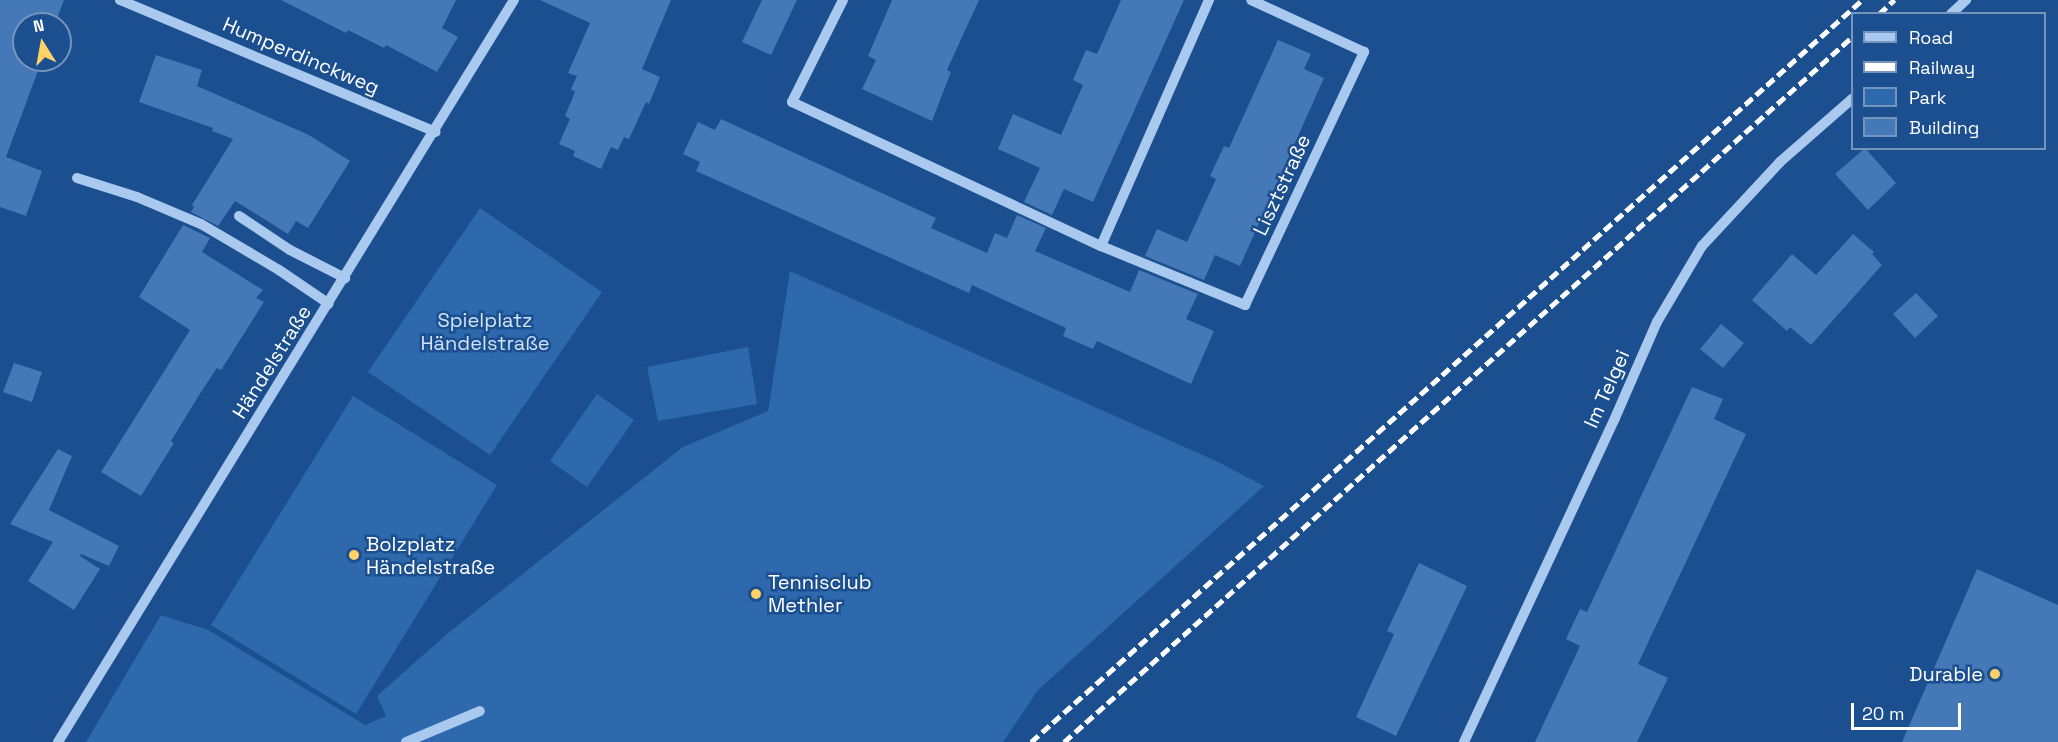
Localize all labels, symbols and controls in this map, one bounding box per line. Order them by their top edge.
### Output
north arrow [12,12,72,72]
street label: Humperdinckweg [219,12,383,100]
legend [1851,12,2046,150]
text: N [32,14,46,37]
text: Road [1909,26,1953,49]
text: Railway [1909,56,1975,79]
text: Park [1909,86,1946,109]
text: Building [1909,116,1979,139]
street label: Lisztstraße [1248,131,1316,239]
street label: Händelstraße [228,301,316,423]
park label: Spielplatz Händelstraße [420,309,550,356]
street label: Im Telgei [1579,346,1635,432]
place label: Bolzplatz Händelstraße [366,532,495,579]
marker: Bolzplatz Händelstraße [347,548,361,562]
place label: Tennisclub Methler [768,570,872,617]
marker: Tennisclub Methler [749,587,763,601]
place label: Durable [1909,662,1983,686]
marker: Durable [1988,667,2002,681]
scale bar [1854,691,1964,729]
text: 20 m [1862,702,1905,725]

